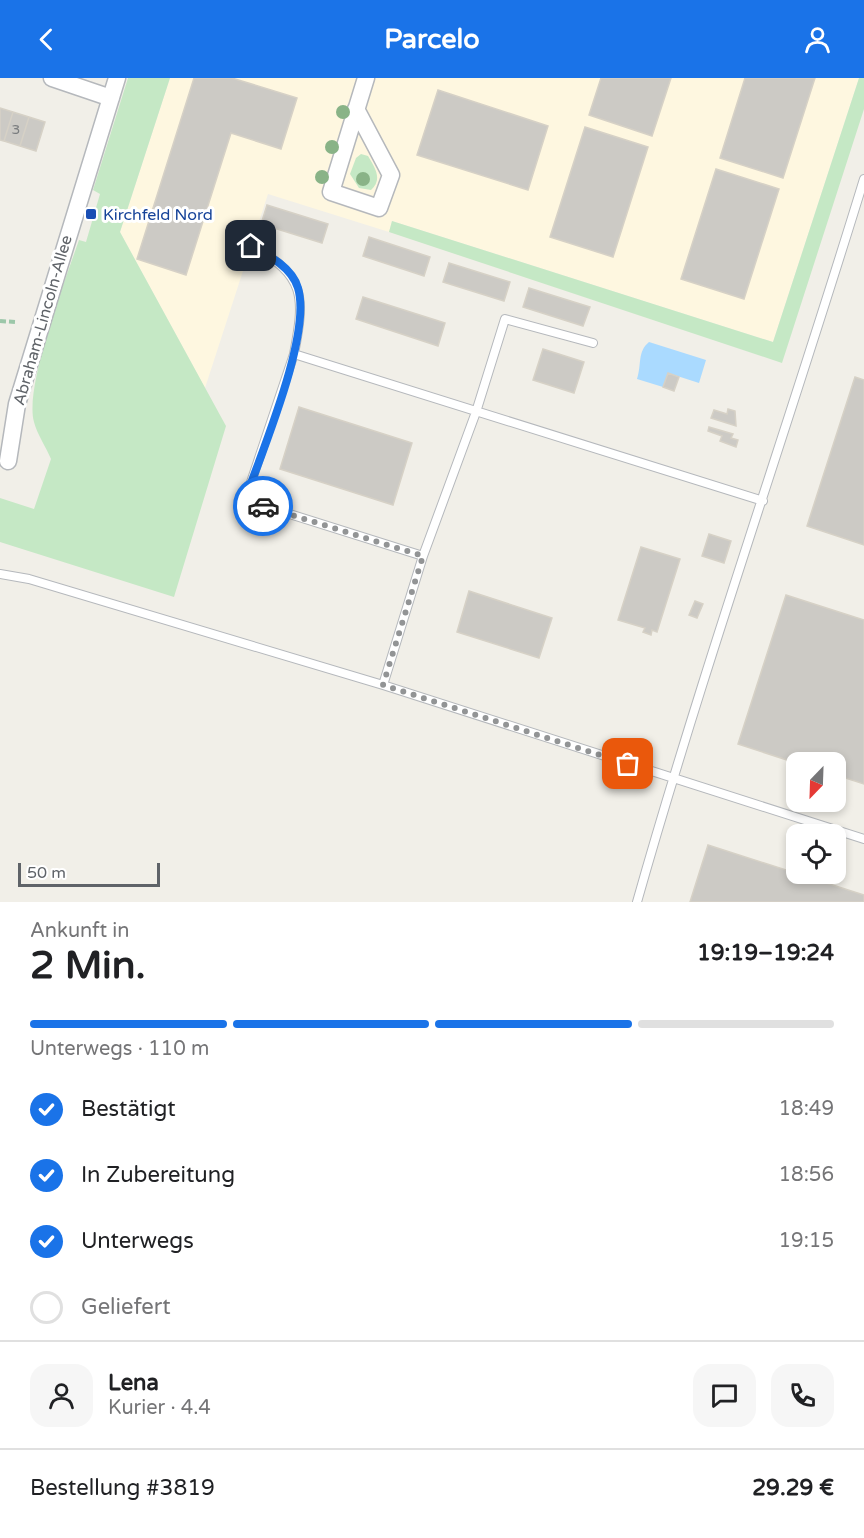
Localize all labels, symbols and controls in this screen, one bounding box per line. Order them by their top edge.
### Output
icon: back [30,23,63,56]
text: Parcelo [384,23,480,56]
icon: person [801,23,834,56]
house number: 3 [12,121,20,138]
place label: Kirchfeld Nord [103,205,213,225]
marker: Kirchfeld Nord [84,207,98,221]
pin [225,220,276,271]
icon: home [234,229,267,262]
street label: Abraham-Lincoln-Allee [9,233,77,408]
courier [233,476,293,536]
icon: car [247,490,280,523]
pin [602,738,653,789]
icon: bag [611,747,644,780]
north arrow [786,752,846,812]
map controls [786,752,846,884]
button: locate [786,824,846,884]
scale bar [18,860,160,887]
text: 50 m [27,863,66,883]
text: Ankunft in [30,919,129,943]
text: 19:19–19:24 [697,940,834,966]
text: 2 Min. [30,942,146,989]
text: Unterwegs · 110 m [30,1037,209,1061]
icon: check [30,1093,63,1126]
text: Bestätigt [81,1096,176,1122]
text: 18:49 [779,1097,834,1121]
icon: check [30,1159,63,1192]
text: In Zubereitung [81,1162,235,1188]
text: 18:56 [779,1163,834,1187]
icon: check [30,1225,63,1258]
text: Unterwegs [81,1228,194,1254]
text: 19:15 [779,1229,834,1253]
text: Geliefert [81,1294,171,1320]
button: person [30,1364,93,1427]
button: chat [693,1364,756,1427]
button: phone [771,1364,834,1427]
text: Lena [108,1370,159,1396]
text: Kurier · 4.4 [108,1396,211,1420]
text: Bestellung #3819 [30,1475,215,1501]
text: 29.29 € [752,1475,834,1501]

